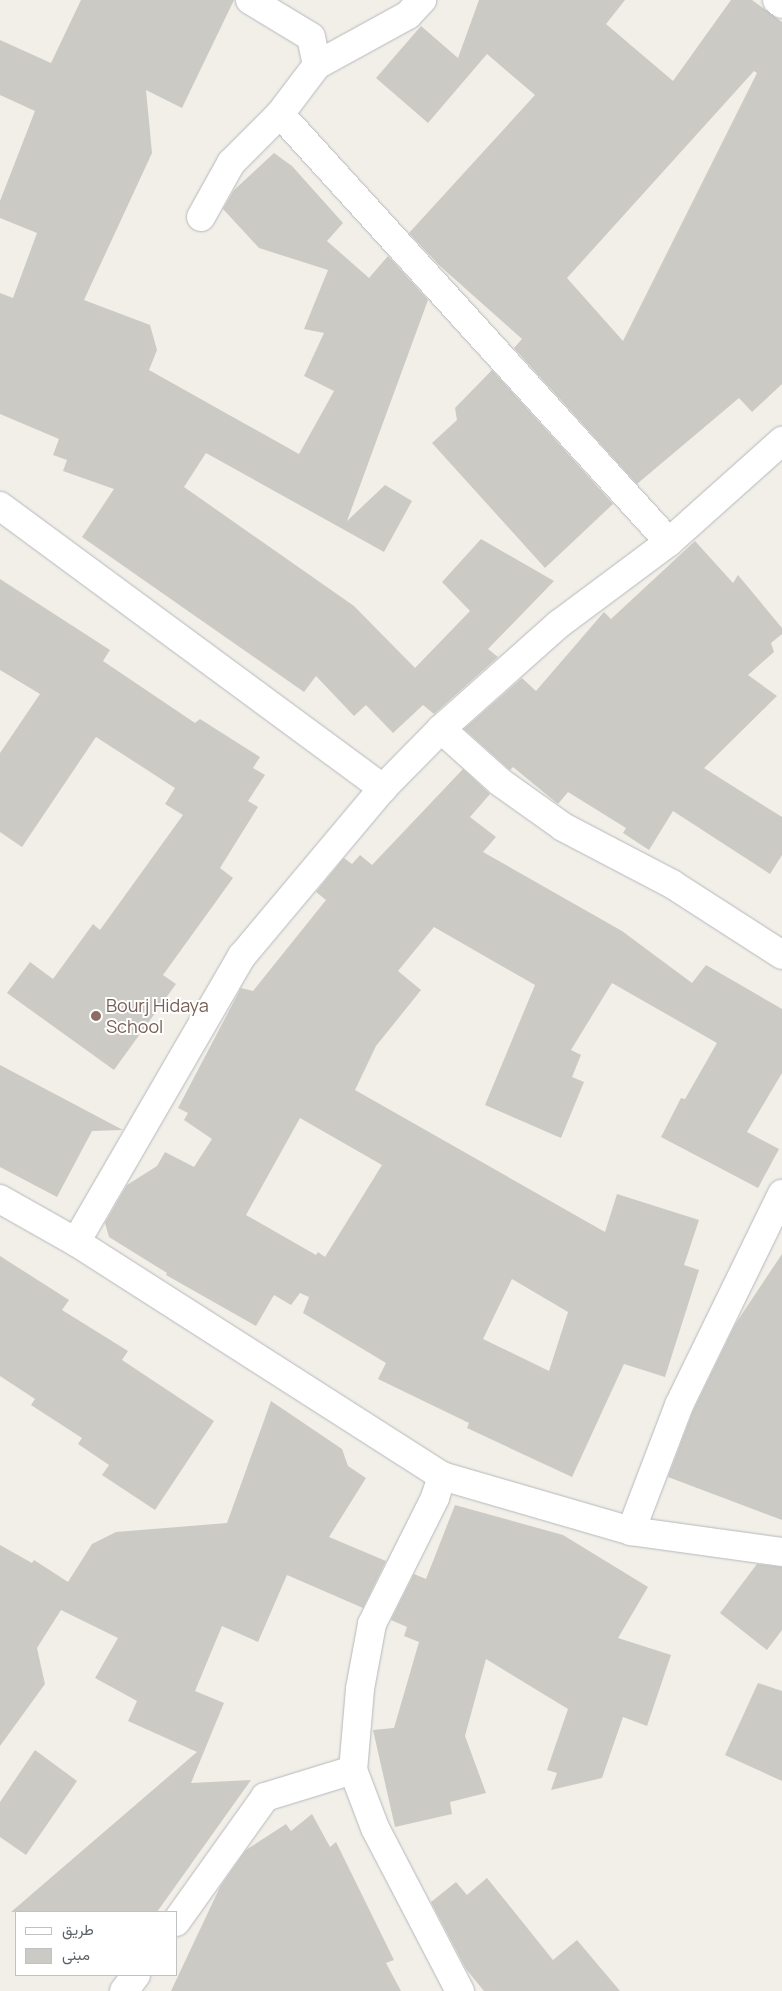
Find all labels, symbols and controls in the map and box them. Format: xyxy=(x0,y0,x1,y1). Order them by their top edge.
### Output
place label: Bourj Hidaya School xyxy=(106,995,209,1038)
marker: Bourj Hidaya School xyxy=(90,1010,102,1022)
legend xyxy=(15,1911,178,1976)
text: طريق xyxy=(62,1919,94,1940)
text: مبنى xyxy=(62,1944,90,1965)

